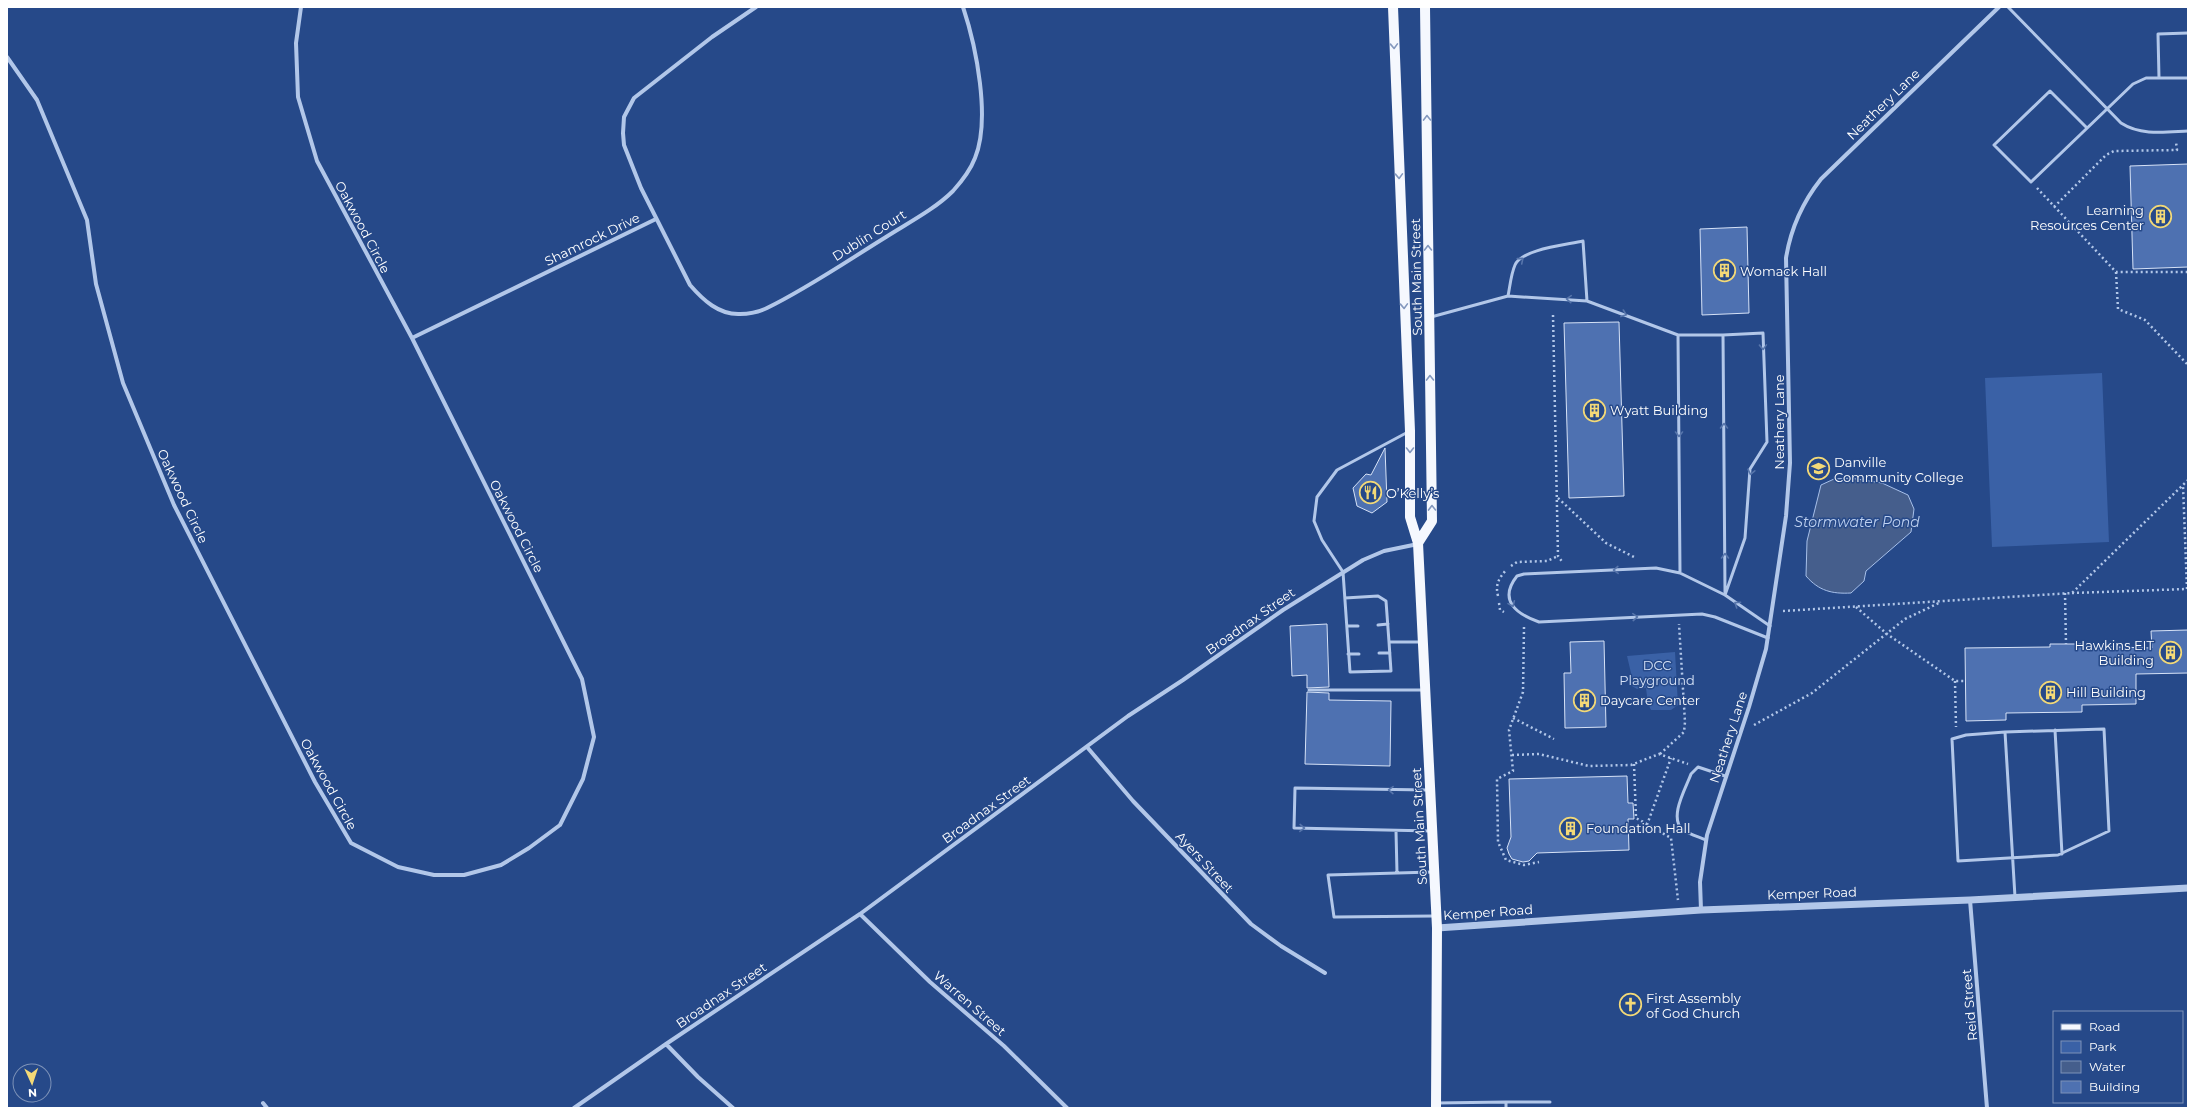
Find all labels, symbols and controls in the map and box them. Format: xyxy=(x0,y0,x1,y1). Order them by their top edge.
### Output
one-way arrow xyxy=(1390,43,1399,49)
street label: Neathery Lane xyxy=(1843,65,1923,143)
one-way arrow xyxy=(1423,115,1431,121)
one-way arrow xyxy=(1395,173,1403,179)
street label: Oakwood Circle xyxy=(332,178,394,276)
place label: Learning Resources Center xyxy=(2030,202,2144,233)
building icon: Learning Resources Center xyxy=(2147,204,2173,230)
street label: Dublin Court xyxy=(829,206,909,264)
street label: Shamrock Drive xyxy=(542,209,642,269)
street label: South Main Street xyxy=(1407,218,1425,336)
one-way arrow xyxy=(1424,245,1433,251)
one-way arrow xyxy=(1516,258,1523,265)
building icon: Womack Hall xyxy=(1711,258,1737,284)
place label: Womack Hall xyxy=(1740,263,1827,279)
one-way arrow xyxy=(1566,295,1572,304)
one-way arrow xyxy=(1400,303,1408,309)
one-way arrow xyxy=(1620,310,1627,318)
one-way arrow xyxy=(1759,344,1768,350)
street label: Neathery Lane xyxy=(1771,374,1787,470)
one-way arrow xyxy=(1426,375,1434,381)
building icon: Wyatt Building xyxy=(1581,397,1607,423)
place label: Wyatt Building xyxy=(1610,402,1708,418)
one-way arrow xyxy=(1720,423,1728,429)
one-way arrow xyxy=(1675,431,1683,437)
street label: Oakwood Circle xyxy=(154,446,212,546)
one-way arrow xyxy=(1406,447,1414,453)
place label: Danville Community College xyxy=(1834,454,1964,485)
school or university icon: Danville Community College xyxy=(1805,456,1831,482)
one-way arrow xyxy=(1747,469,1756,476)
street label: Oakwood Circle xyxy=(487,477,547,575)
restaurant icon: O’Kelly’s xyxy=(1358,480,1384,506)
place label: O’Kelly’s xyxy=(1386,485,1439,501)
one-way arrow xyxy=(1428,505,1436,511)
water label: Stormwater Pond xyxy=(1794,513,1920,531)
one-way arrow xyxy=(1721,553,1729,559)
one-way arrow xyxy=(1613,565,1619,574)
street label: Broadnax Street xyxy=(1202,584,1298,658)
one-way arrow xyxy=(1508,600,1516,607)
one-way arrow xyxy=(1735,602,1742,609)
one-way arrow xyxy=(1632,613,1638,621)
place label: Hawkins EIT Building xyxy=(2075,637,2155,668)
building icon: Hawkins EIT Building xyxy=(2157,639,2183,665)
park label: DCC Playground xyxy=(1619,657,1695,688)
building icon: Hill Building xyxy=(2038,679,2064,705)
place label: Hill Building xyxy=(2066,684,2146,700)
building icon: Daycare Center xyxy=(1572,687,1598,713)
street label: Neathery Lane xyxy=(1706,689,1750,785)
place label: Daycare Center xyxy=(1600,692,1700,708)
street label: Oakwood Circle xyxy=(297,735,361,833)
street label: South Main Street xyxy=(1408,767,1430,885)
street label: Broadnax Street xyxy=(939,772,1033,846)
one-way arrow xyxy=(1388,785,1394,794)
building icon: Foundation Hall xyxy=(1557,815,1583,841)
place label: Foundation Hall xyxy=(1586,820,1691,836)
one-way arrow xyxy=(1299,824,1305,832)
street label: Ayers Street xyxy=(1173,828,1237,896)
street label: Kemper Road xyxy=(1767,883,1857,903)
street label: Kemper Road xyxy=(1443,901,1533,923)
street label: Broadnax Street xyxy=(673,959,769,1031)
street label: Warren Street xyxy=(930,967,1010,1039)
street label: Reid Street xyxy=(1958,968,1980,1042)
place label: First Assembly of God Church xyxy=(1646,990,1742,1021)
church icon: First Assembly of God Church xyxy=(1618,992,1644,1018)
legend xyxy=(2053,1011,2183,1103)
text: Road xyxy=(2089,1019,2120,1034)
text: Park xyxy=(2089,1039,2117,1054)
text: Water xyxy=(2089,1059,2126,1074)
north arrow xyxy=(12,1063,52,1103)
text: Building xyxy=(2089,1079,2140,1094)
text: N xyxy=(28,1086,37,1100)

